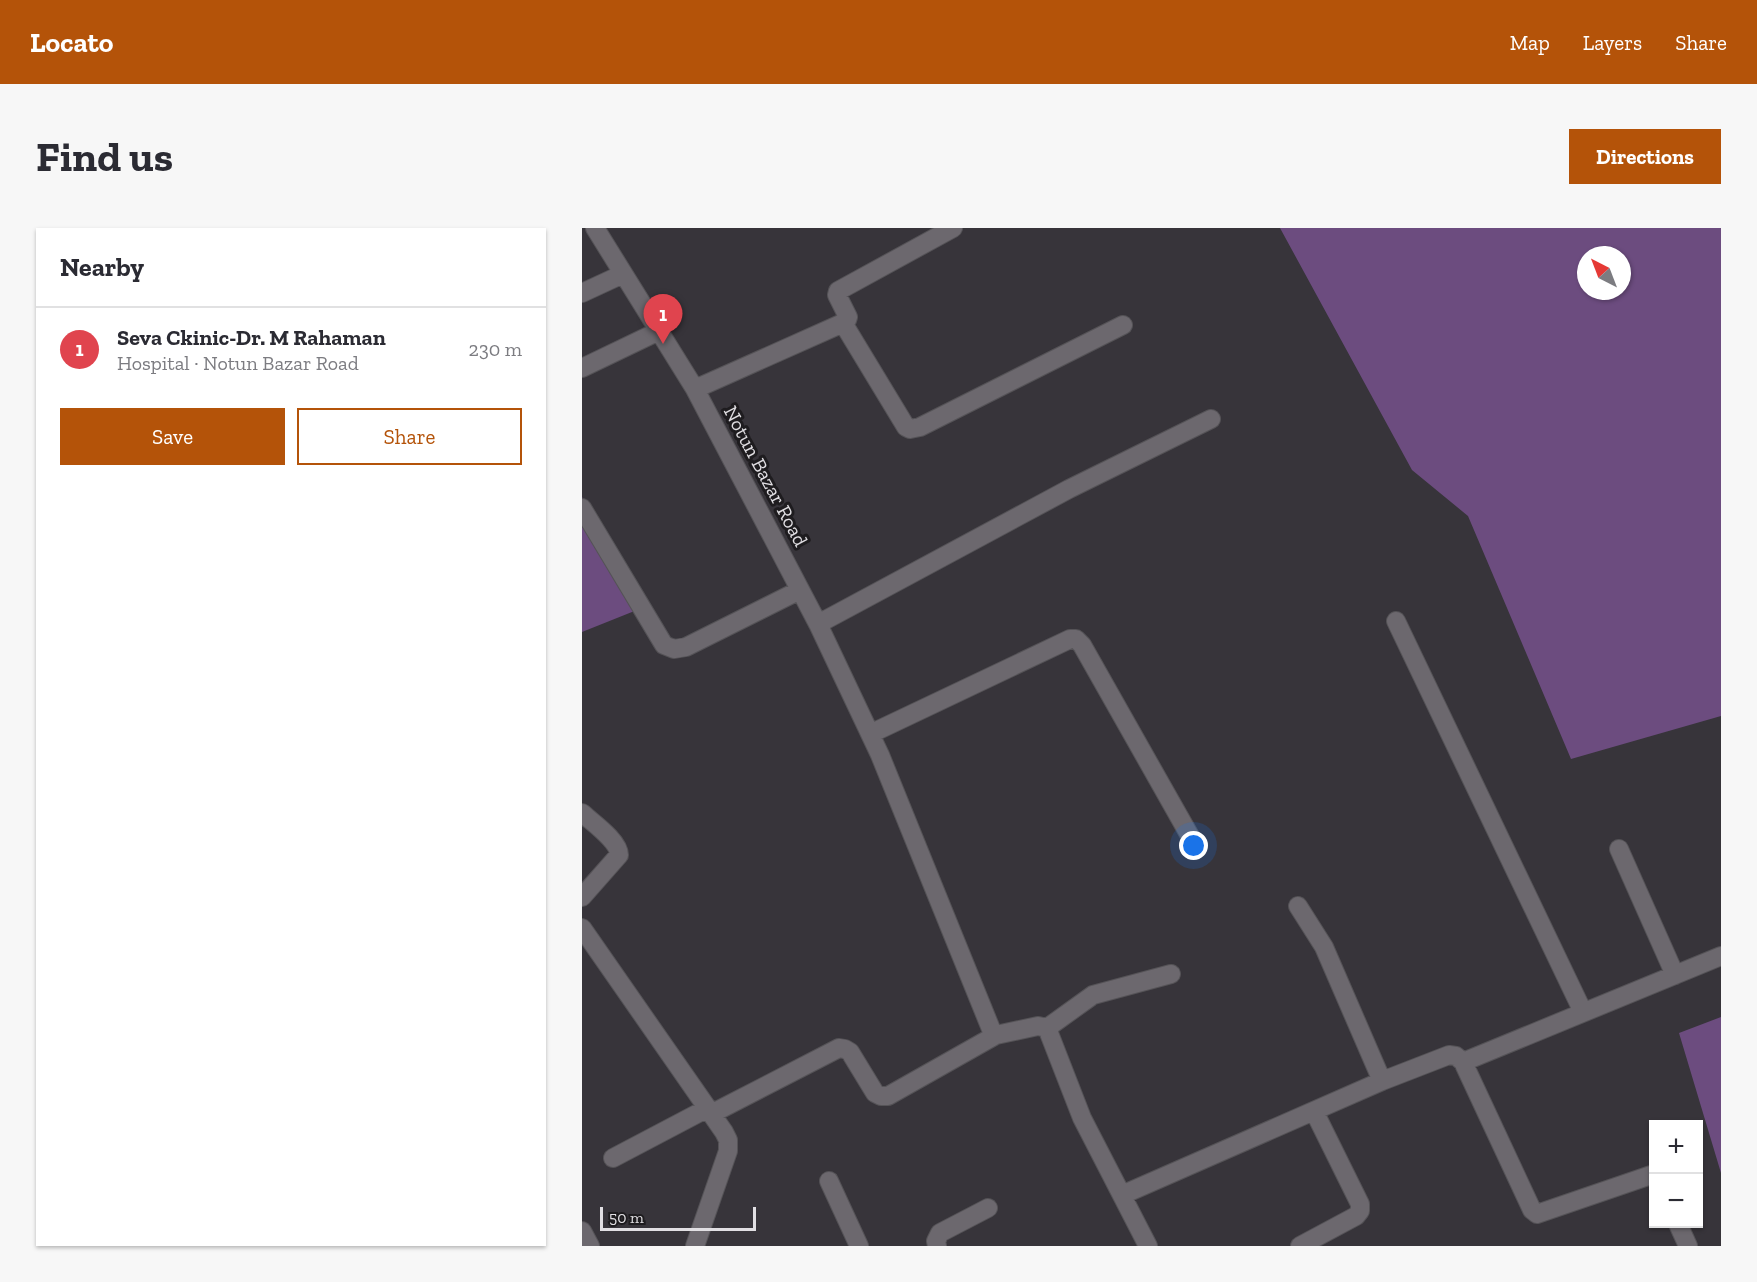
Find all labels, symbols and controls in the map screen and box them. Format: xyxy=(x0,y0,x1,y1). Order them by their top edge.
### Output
text: Locato xyxy=(30,26,113,59)
text: Map xyxy=(1510,30,1550,55)
text: Layers xyxy=(1583,30,1642,55)
text: Share xyxy=(1675,30,1727,55)
button: Directions xyxy=(1569,129,1721,184)
text: Find us xyxy=(36,131,173,182)
north arrow xyxy=(1577,246,1631,300)
text: Nearby xyxy=(60,251,144,283)
pin: 1 xyxy=(644,294,682,344)
text: Seva Ckinic-Dr. M Rahaman xyxy=(117,324,386,351)
text: 1 xyxy=(75,337,84,361)
text: 230 m xyxy=(469,337,522,361)
text: Hospital · Notun Bazar Road xyxy=(117,351,359,375)
street label: Notun Bazar Road xyxy=(719,402,813,550)
button: Save xyxy=(60,408,285,465)
button: Share xyxy=(297,408,522,465)
your location xyxy=(1179,831,1208,860)
map controls xyxy=(1649,1120,1703,1228)
button: + xyxy=(1649,1120,1703,1174)
button: − xyxy=(1649,1174,1703,1228)
scale bar xyxy=(600,1204,756,1232)
text: 50 m xyxy=(609,1208,644,1227)

